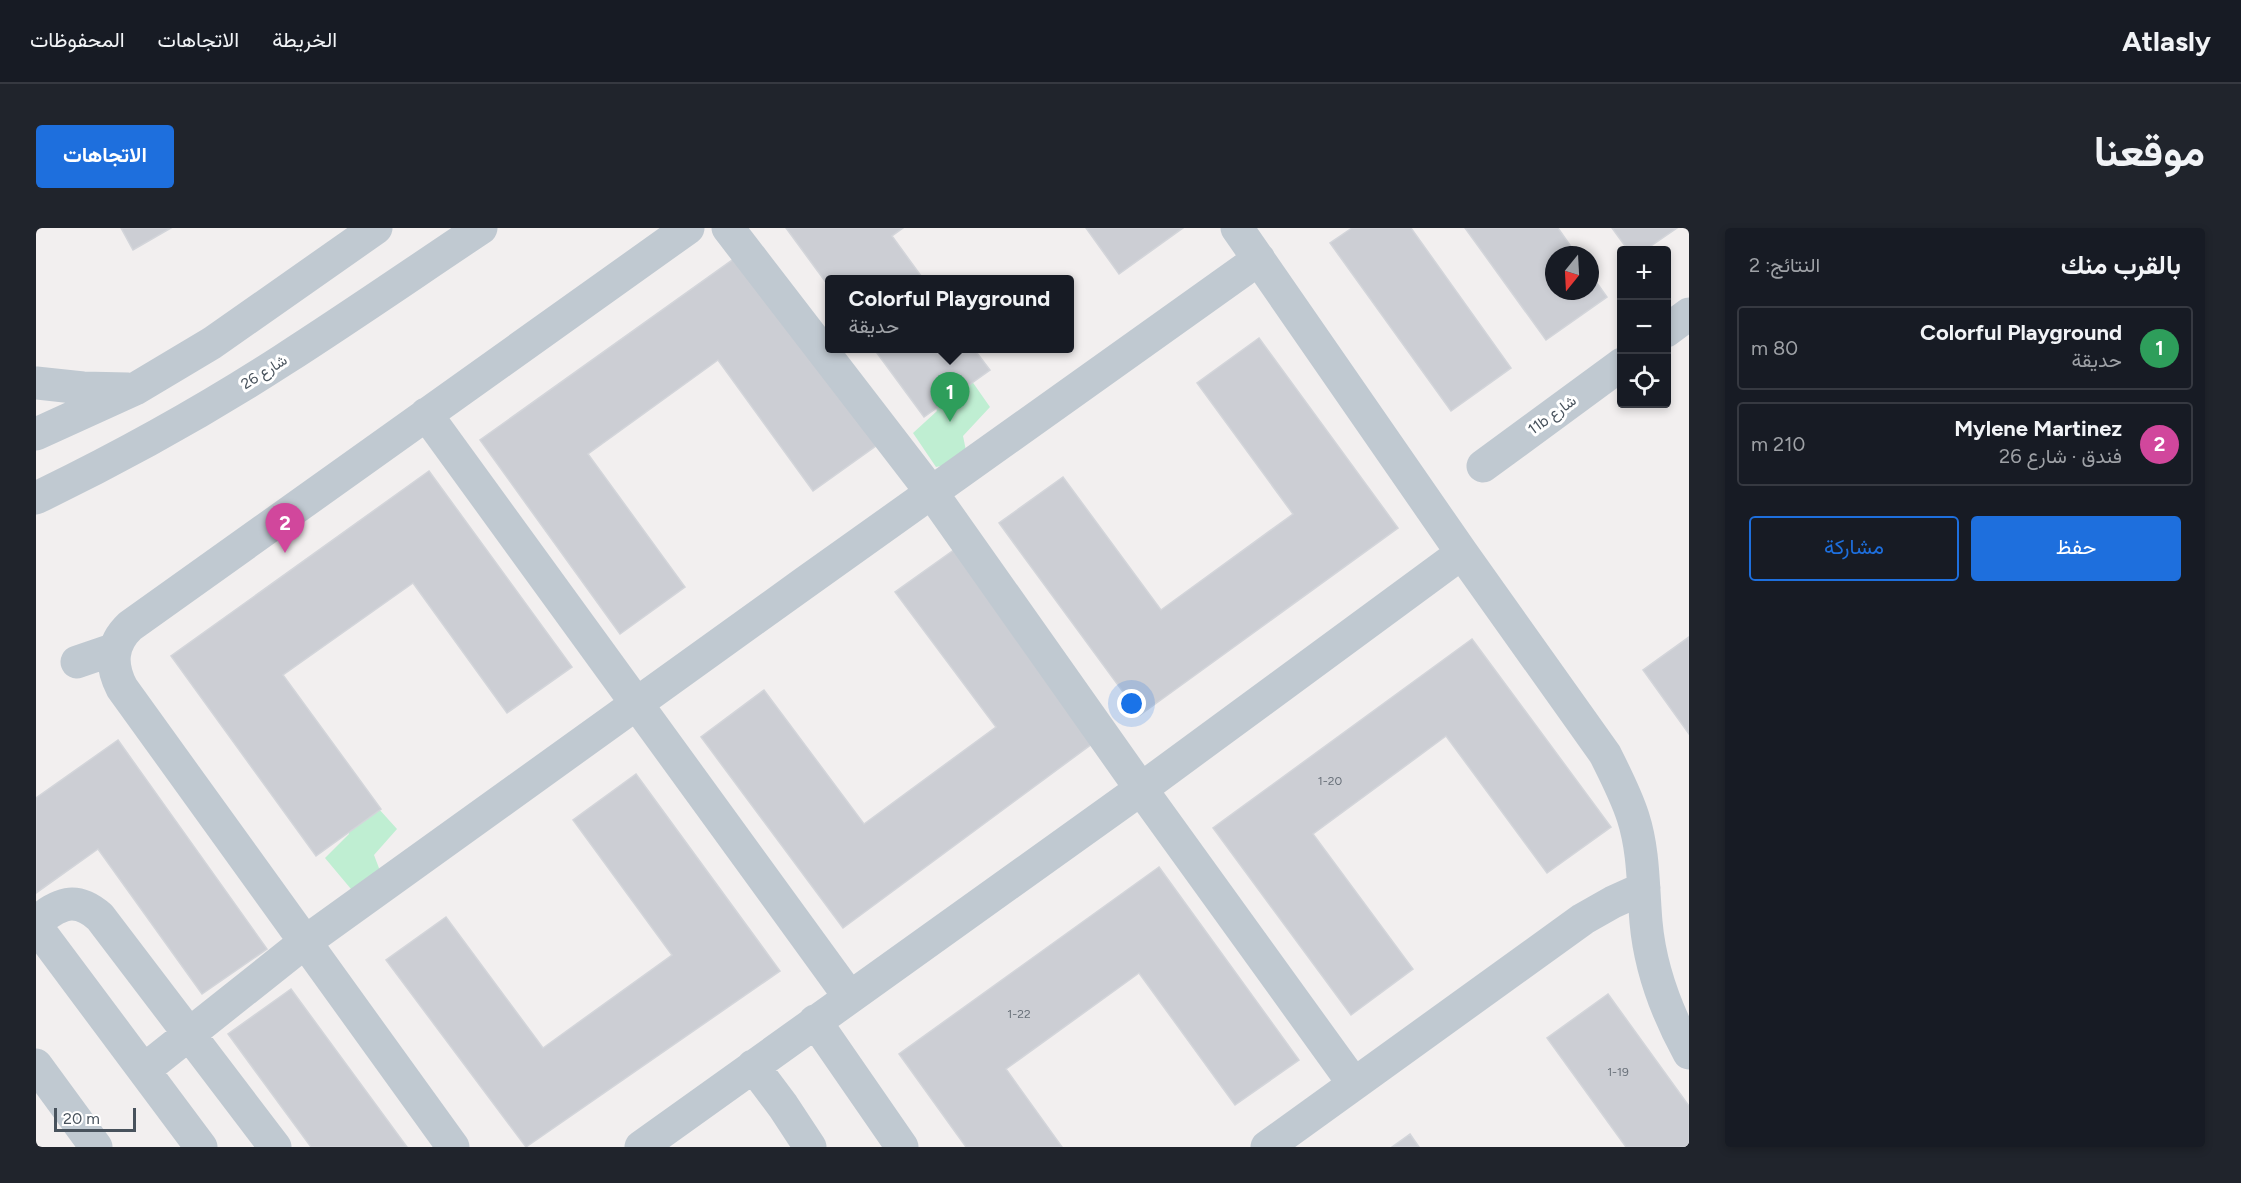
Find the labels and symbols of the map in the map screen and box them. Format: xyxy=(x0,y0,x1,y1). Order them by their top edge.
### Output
north arrow xyxy=(1545,246,1599,300)
street label: شارع 26 xyxy=(238,351,291,395)
pin: 1 xyxy=(930,372,970,422)
street label: 11b شارع xyxy=(1524,391,1581,440)
pin: 2 xyxy=(266,504,304,553)
your location xyxy=(1117,689,1146,718)
house number: 1-20 xyxy=(1318,774,1342,788)
house number: 1-22 xyxy=(1007,1007,1031,1021)
house number: 1-19 xyxy=(1607,1065,1629,1079)
scale bar xyxy=(54,1105,136,1132)

